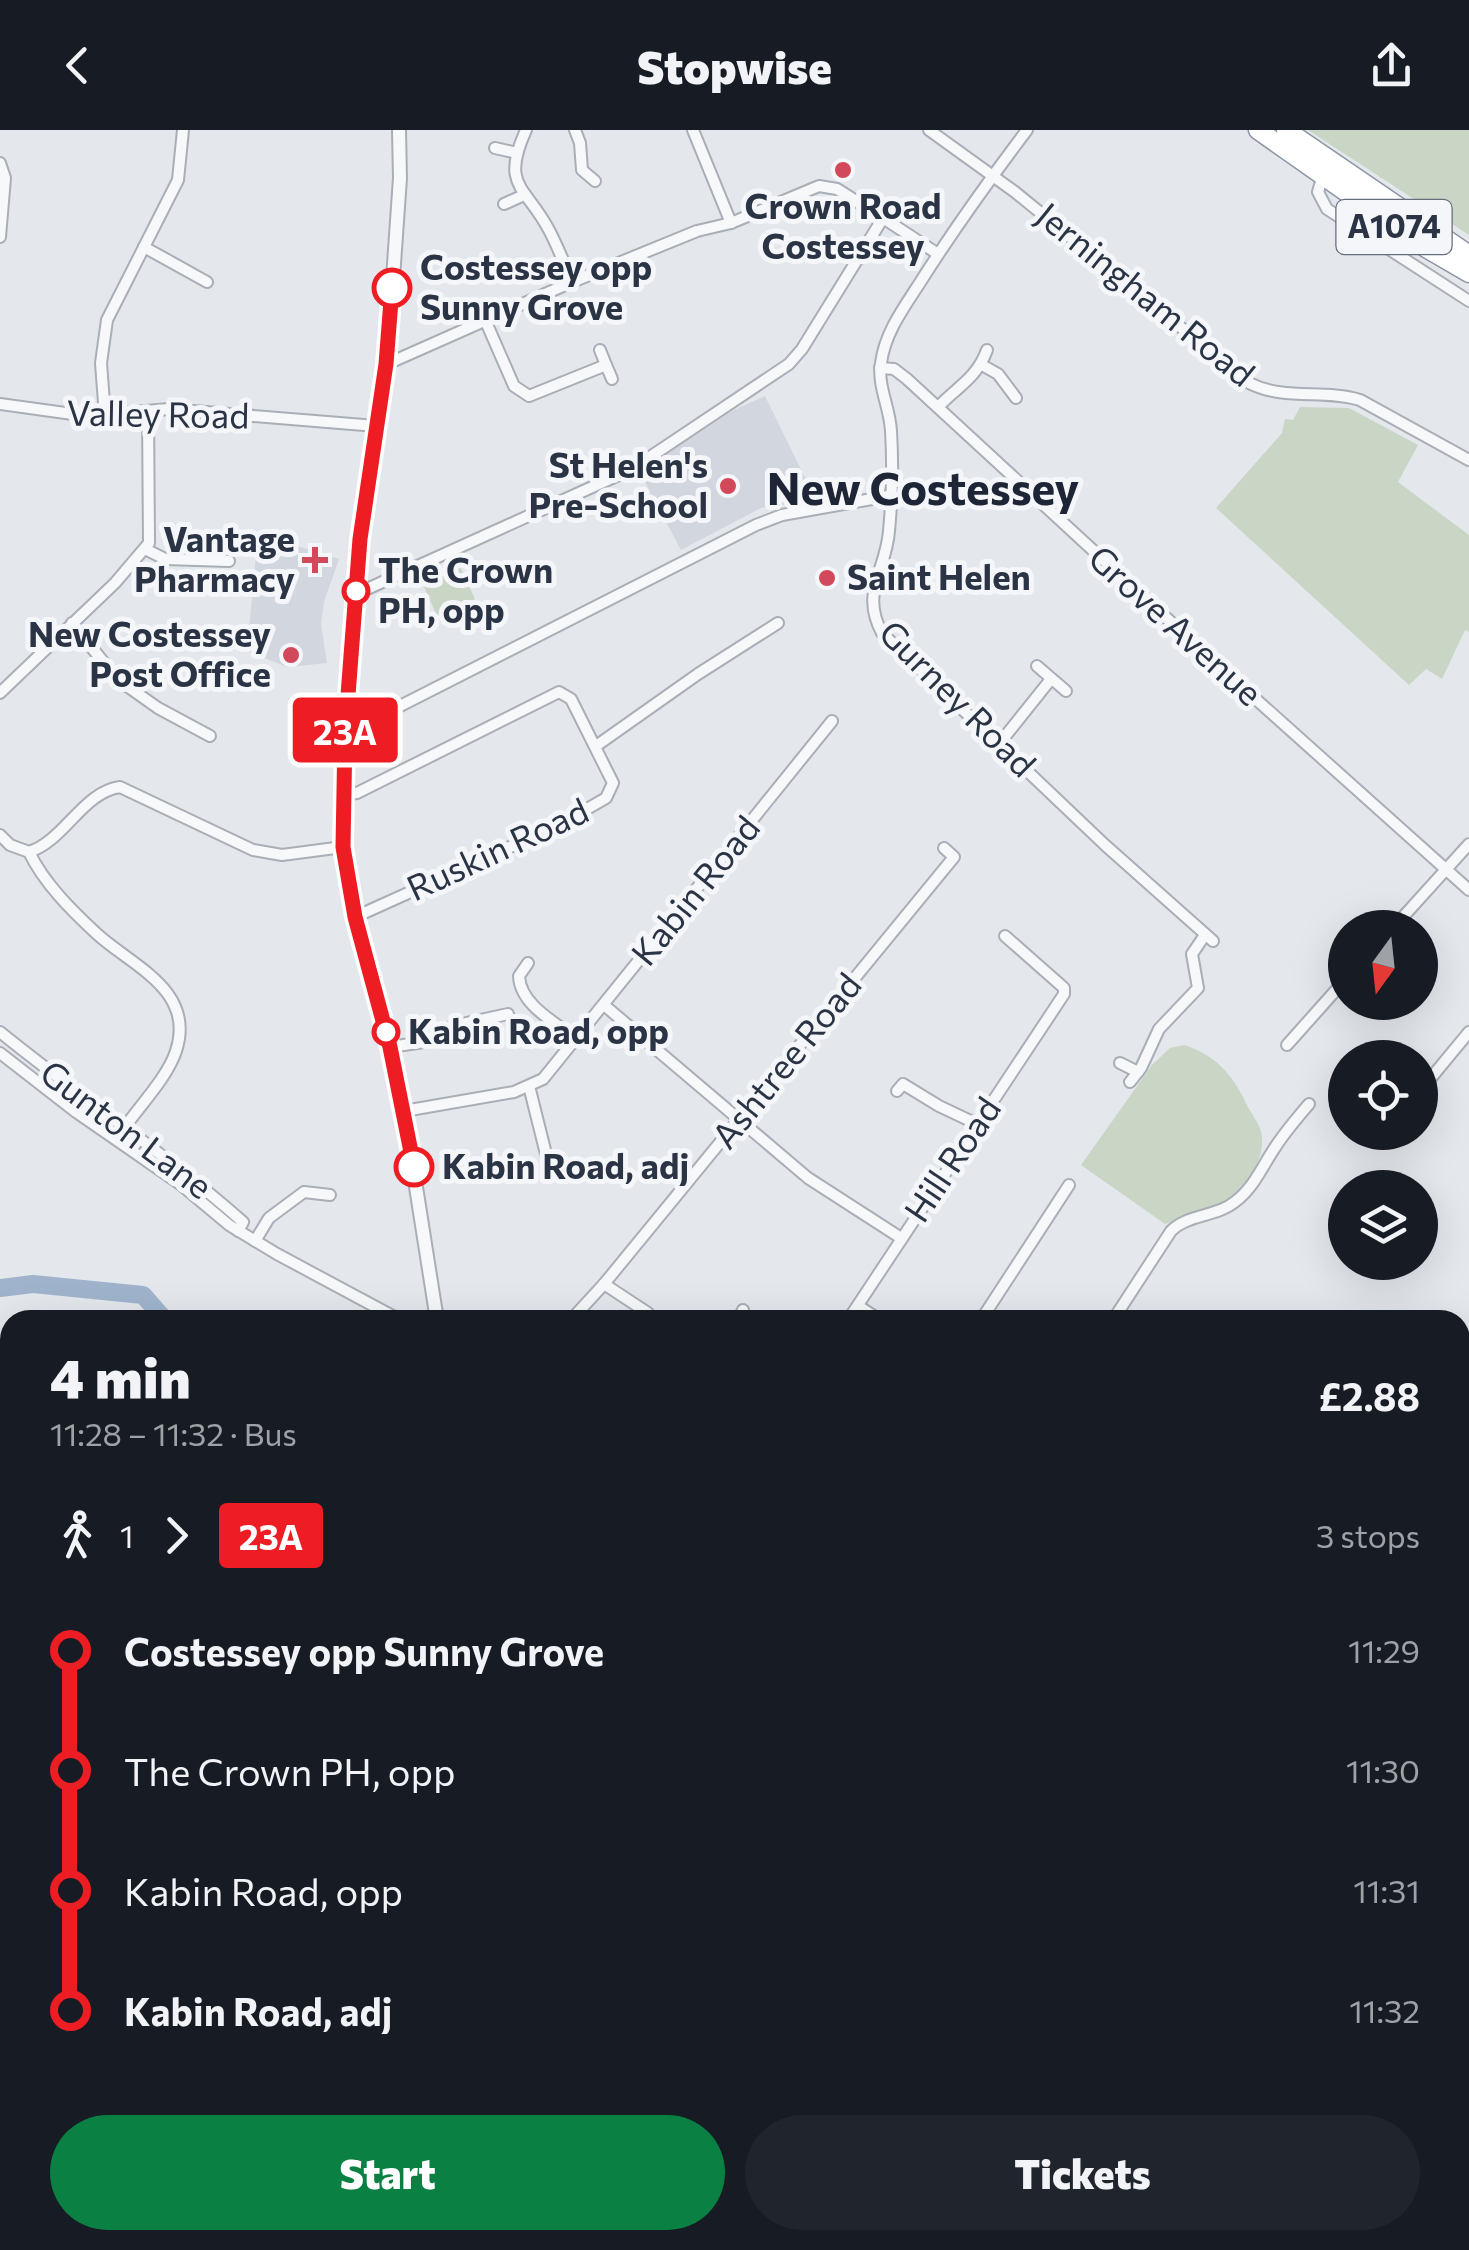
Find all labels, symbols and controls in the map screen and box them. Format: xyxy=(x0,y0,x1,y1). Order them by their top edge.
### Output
icon: back xyxy=(50,38,105,93)
text: Stopwise xyxy=(637,38,832,93)
icon: share xyxy=(1364,38,1419,93)
marker: Crown Road Costessey xyxy=(832,159,854,181)
place label: Crown Road Costessey xyxy=(745,183,941,266)
street label: Jerningham Road xyxy=(1029,192,1264,394)
road number: A1074 xyxy=(1336,200,1452,254)
place label: Costessey opp Sunny Grove xyxy=(420,244,652,327)
marker: Costessey opp Sunny Grove xyxy=(373,269,411,307)
street label: Valley Road xyxy=(66,389,250,436)
place label: St Helen's Pre-School xyxy=(528,442,708,525)
district label: New Costessey xyxy=(767,459,1080,514)
marker: St Helen's Pre-School xyxy=(717,475,739,497)
place label: Vantage Pharmacy xyxy=(134,516,295,599)
street label: Grove Avenue xyxy=(1081,535,1272,713)
place label: The Crown PH, opp xyxy=(378,547,553,630)
marker: Vantage Pharmacy xyxy=(304,549,326,571)
place label: Saint Helen xyxy=(847,554,1031,597)
marker: Saint Helen xyxy=(816,567,838,589)
marker: The Crown PH, opp xyxy=(343,578,369,604)
street label: Gurney Road xyxy=(872,610,1046,784)
place label: New Costessey Post Office xyxy=(28,611,271,694)
marker: New Costessey Post Office xyxy=(280,644,302,666)
line badge: 23A xyxy=(288,698,402,762)
text: 23A xyxy=(313,709,377,752)
street label: Ruskin Road xyxy=(399,787,594,908)
street label: Kabin Road xyxy=(621,806,767,973)
north arrow xyxy=(1328,910,1438,1020)
map controls xyxy=(1328,910,1438,1280)
street label: Ashtree Road xyxy=(701,963,869,1156)
place label: Kabin Road, opp xyxy=(408,1008,669,1051)
marker: Kabin Road, opp xyxy=(373,1019,399,1045)
button: locate xyxy=(1328,1040,1438,1150)
street label: Gunton Lane xyxy=(33,1049,222,1207)
street label: Hill Road xyxy=(894,1088,1008,1229)
place label: Kabin Road, adj xyxy=(442,1143,689,1186)
marker: Kabin Road, adj xyxy=(395,1148,433,1186)
button: layers xyxy=(1328,1170,1438,1280)
text: 4 min xyxy=(50,1342,191,1409)
text: £2.88 xyxy=(1319,1372,1420,1419)
text: 11:28 – 11:32 · Bus xyxy=(50,1413,297,1453)
icon: walk xyxy=(50,1508,105,1563)
icon: forward xyxy=(149,1508,204,1563)
text: 23A xyxy=(239,1514,303,1557)
text: 1 xyxy=(120,1515,134,1555)
text: 3 stops xyxy=(1316,1515,1420,1555)
text: Costessey opp Sunny Grove xyxy=(124,1627,604,1674)
text: 11:29 xyxy=(1348,1630,1420,1670)
text: The Crown PH, opp xyxy=(124,1747,456,1794)
text: 11:30 xyxy=(1346,1750,1420,1790)
text: Kabin Road, opp xyxy=(124,1867,403,1914)
text: 11:31 xyxy=(1353,1870,1420,1910)
text: Kabin Road, adj xyxy=(124,1987,392,2034)
text: 11:32 xyxy=(1349,1990,1420,2030)
button: Start xyxy=(50,2115,725,2230)
button: Tickets xyxy=(745,2115,1420,2230)

